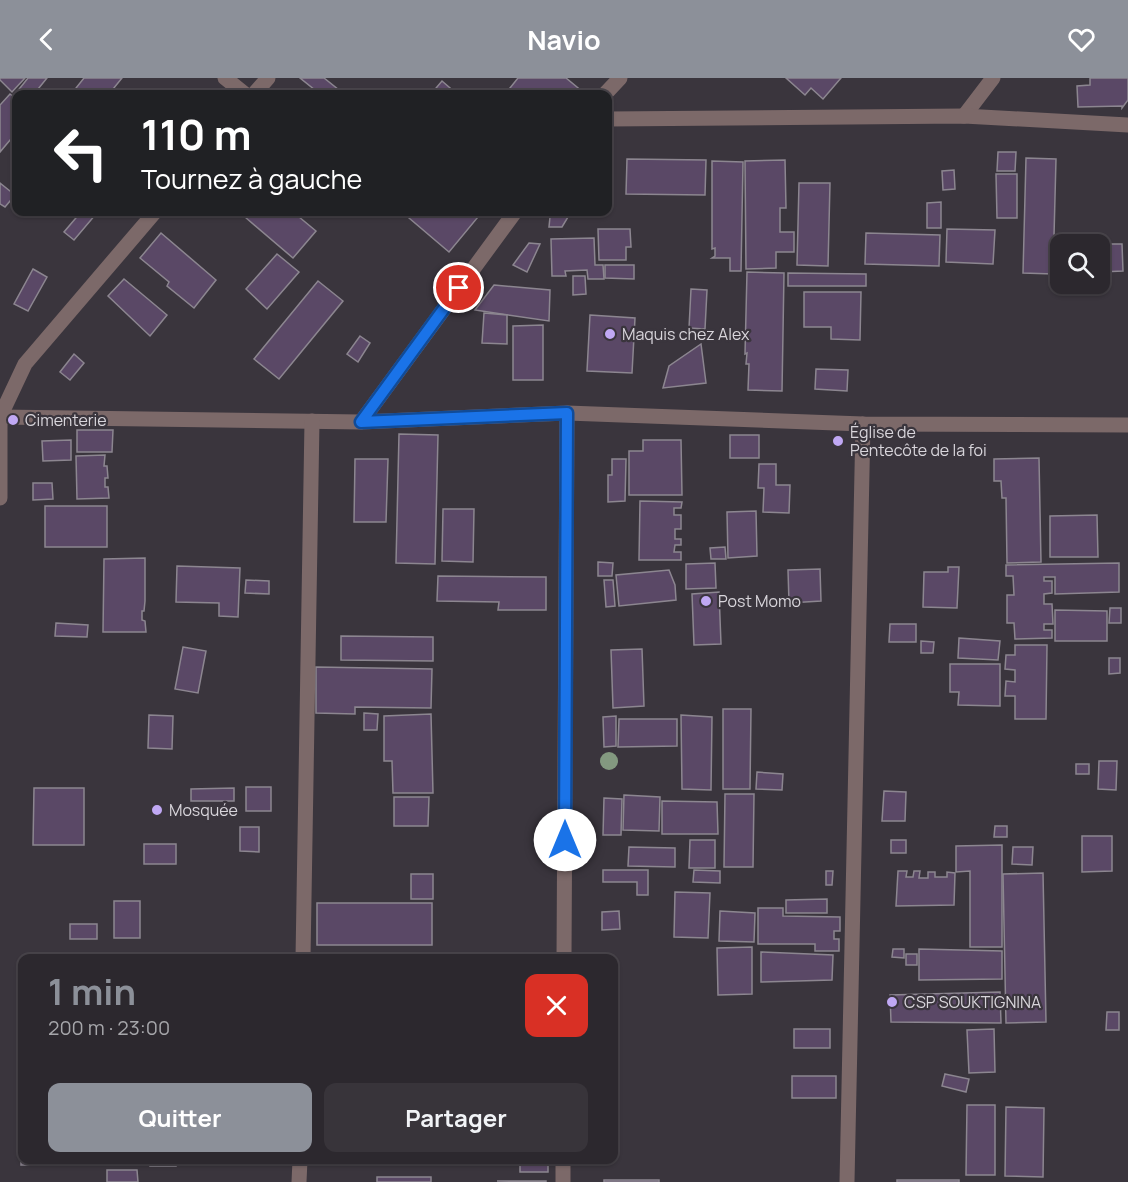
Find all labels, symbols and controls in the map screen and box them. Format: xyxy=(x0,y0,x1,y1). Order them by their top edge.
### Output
text: Navio xyxy=(527,21,601,58)
icon: back xyxy=(30,23,63,56)
icon: heart xyxy=(1065,23,1098,56)
text: 110 m xyxy=(141,105,252,163)
icon: left xyxy=(42,114,120,192)
text: Tournez à gauche xyxy=(141,160,362,197)
map controls xyxy=(1050,234,1110,294)
button: search xyxy=(1050,234,1110,294)
pin xyxy=(433,262,484,313)
icon: arrive xyxy=(442,271,475,304)
place label: Maquis chez Alex xyxy=(622,323,750,345)
marker: Maquis chez Alex xyxy=(603,327,617,341)
place label: Cimenterie xyxy=(25,409,107,431)
marker: Cimenterie xyxy=(6,413,20,427)
place label: Église de Pentecôte de la foi xyxy=(850,421,987,461)
marker: Église de Pentecôte de la foi xyxy=(831,434,845,448)
place label: Post Momo xyxy=(718,590,801,612)
marker: Post Momo xyxy=(699,594,713,608)
place label: Mosquée xyxy=(169,799,238,821)
marker: Mosquée xyxy=(150,803,164,817)
position arrow xyxy=(533,808,597,872)
text: 1 min xyxy=(48,967,136,1016)
button: close xyxy=(525,974,588,1037)
place label: CSP SOUKTIGNINA xyxy=(904,991,1041,1013)
marker: CSP SOUKTIGNINA xyxy=(885,995,899,1009)
text: 200 m · 23:00 xyxy=(48,1014,170,1041)
button: Quitter xyxy=(48,1083,312,1152)
button: Partager xyxy=(324,1083,588,1152)

